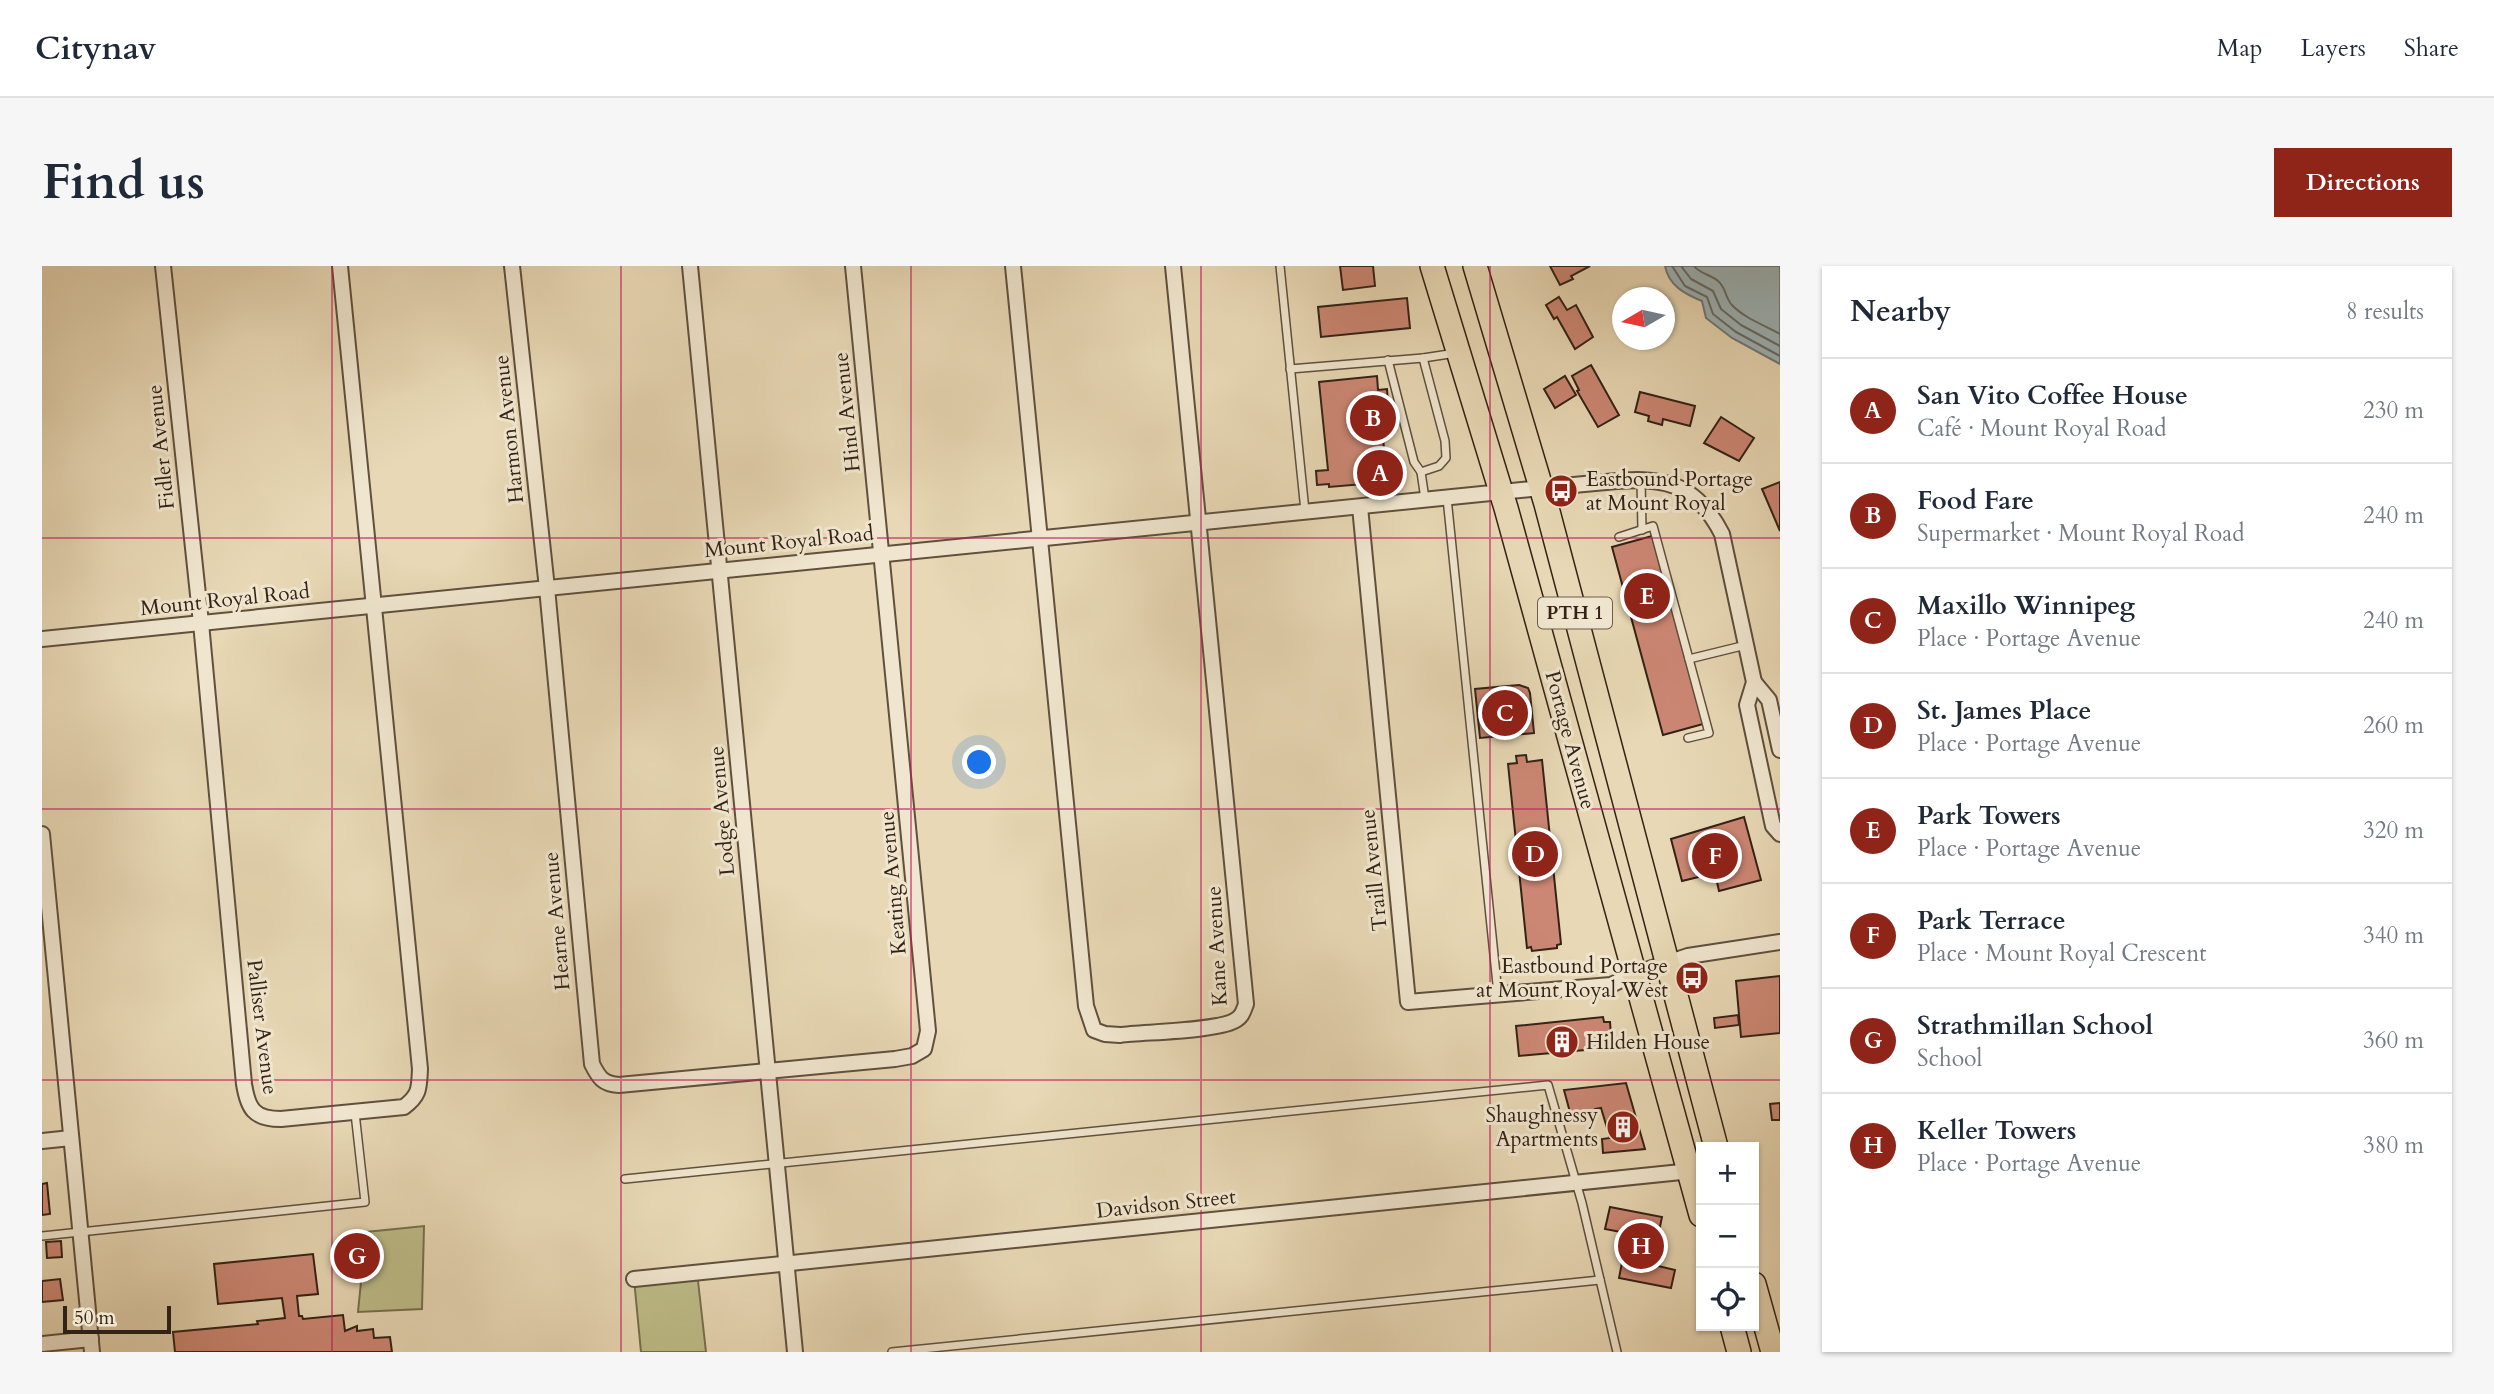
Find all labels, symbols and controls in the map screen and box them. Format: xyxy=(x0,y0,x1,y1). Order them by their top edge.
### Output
text: Citynav xyxy=(35,26,156,71)
text: Map xyxy=(2217,32,2263,65)
text: Layers xyxy=(2301,32,2366,65)
text: Share xyxy=(2404,32,2459,65)
button: Directions xyxy=(2274,148,2452,217)
text: Find us xyxy=(42,149,205,216)
north arrow xyxy=(1612,287,1675,350)
text: Nearby xyxy=(1850,291,1951,332)
text: 8 results xyxy=(2346,296,2424,327)
street label: Hind Avenue xyxy=(826,351,868,473)
street label: Harmon Avenue xyxy=(487,353,531,505)
text: San Vito Coffee House xyxy=(1917,378,2188,413)
street label: Fidler Avenue xyxy=(140,383,182,511)
pin: B xyxy=(1350,392,1396,444)
text: A xyxy=(1864,395,1882,426)
text: 230 m xyxy=(2363,395,2424,426)
text: Café · Mount Royal Road xyxy=(1917,413,2166,444)
pin: A xyxy=(1357,447,1403,499)
place label: Eastbound Portage at Mount Royal xyxy=(1586,465,1753,518)
bus stop icon: Eastbound Portage at Mount Royal xyxy=(1542,472,1580,510)
text: Food Fare xyxy=(1917,483,2034,518)
text: B xyxy=(1865,500,1881,531)
text: 240 m xyxy=(2363,500,2424,531)
text: Supermarket · Mount Royal Road xyxy=(1917,518,2244,549)
street label: Mount Royal Road xyxy=(703,519,875,565)
pin: E xyxy=(1624,570,1670,622)
street label: Mount Royal Road xyxy=(139,577,311,623)
text: Maxillo Winnipeg xyxy=(1917,588,2135,623)
road number: PTH 1 xyxy=(1538,598,1612,628)
text: C xyxy=(1864,605,1882,636)
text: 240 m xyxy=(2363,605,2424,636)
text: Place · Portage Avenue xyxy=(1917,623,2141,654)
street label: Portage Avenue xyxy=(1538,668,1602,812)
pin: C xyxy=(1482,687,1528,739)
text: St. James Place xyxy=(1917,693,2091,728)
text: D xyxy=(1863,710,1883,741)
text: 260 m xyxy=(2363,710,2424,741)
text: Place · Portage Avenue xyxy=(1917,728,2141,759)
street label: Lodge Avenue xyxy=(702,745,742,877)
your location xyxy=(962,745,996,779)
text: Park Towers xyxy=(1917,798,2061,833)
street label: Traill Avenue xyxy=(1353,808,1395,932)
street label: Keating Avenue xyxy=(872,810,914,956)
text: E xyxy=(1866,815,1880,846)
text: 320 m xyxy=(2363,815,2424,846)
pin: D xyxy=(1512,828,1558,880)
pin: F xyxy=(1692,830,1738,882)
text: Place · Portage Avenue xyxy=(1917,833,2141,864)
street label: Hearne Avenue xyxy=(536,850,578,992)
street label: Kane Avenue xyxy=(1199,885,1235,1007)
text: Park Terrace xyxy=(1917,903,2066,938)
text: F xyxy=(1866,920,1880,951)
text: 340 m xyxy=(2363,920,2424,951)
text: Place · Mount Royal Crescent xyxy=(1917,938,2207,969)
place label: Eastbound Portage at Mount Royal West xyxy=(1476,952,1668,1005)
street label: Palliser Avenue xyxy=(239,958,285,1096)
bus stop icon: Eastbound Portage at Mount Royal West xyxy=(1673,959,1711,997)
text: Strathmillan School xyxy=(1917,1008,2153,1043)
building icon: Hilden House xyxy=(1543,1023,1581,1061)
text: G xyxy=(1864,1025,1882,1056)
text: 360 m xyxy=(2363,1025,2424,1056)
place label: Hilden House xyxy=(1586,1028,1710,1057)
text: School xyxy=(1917,1043,1982,1074)
place label: Shaughnessy Apartments xyxy=(1485,1101,1598,1154)
building icon: Shaughnessy Apartments xyxy=(1604,1108,1642,1146)
text: Keller Towers xyxy=(1917,1113,2076,1148)
text: H xyxy=(1863,1130,1883,1161)
text: 380 m xyxy=(2363,1130,2424,1161)
map controls xyxy=(1696,1142,1759,1331)
button: + xyxy=(1696,1142,1759,1205)
text: Place · Portage Avenue xyxy=(1917,1148,2141,1179)
street label: Davidson Street xyxy=(1095,1182,1238,1226)
button: − xyxy=(1696,1205,1759,1268)
pin: H xyxy=(1618,1220,1664,1272)
pin: G xyxy=(334,1230,380,1282)
button: locate xyxy=(1696,1268,1759,1331)
scale bar xyxy=(63,1303,172,1335)
text: 50 m xyxy=(74,1305,115,1331)

